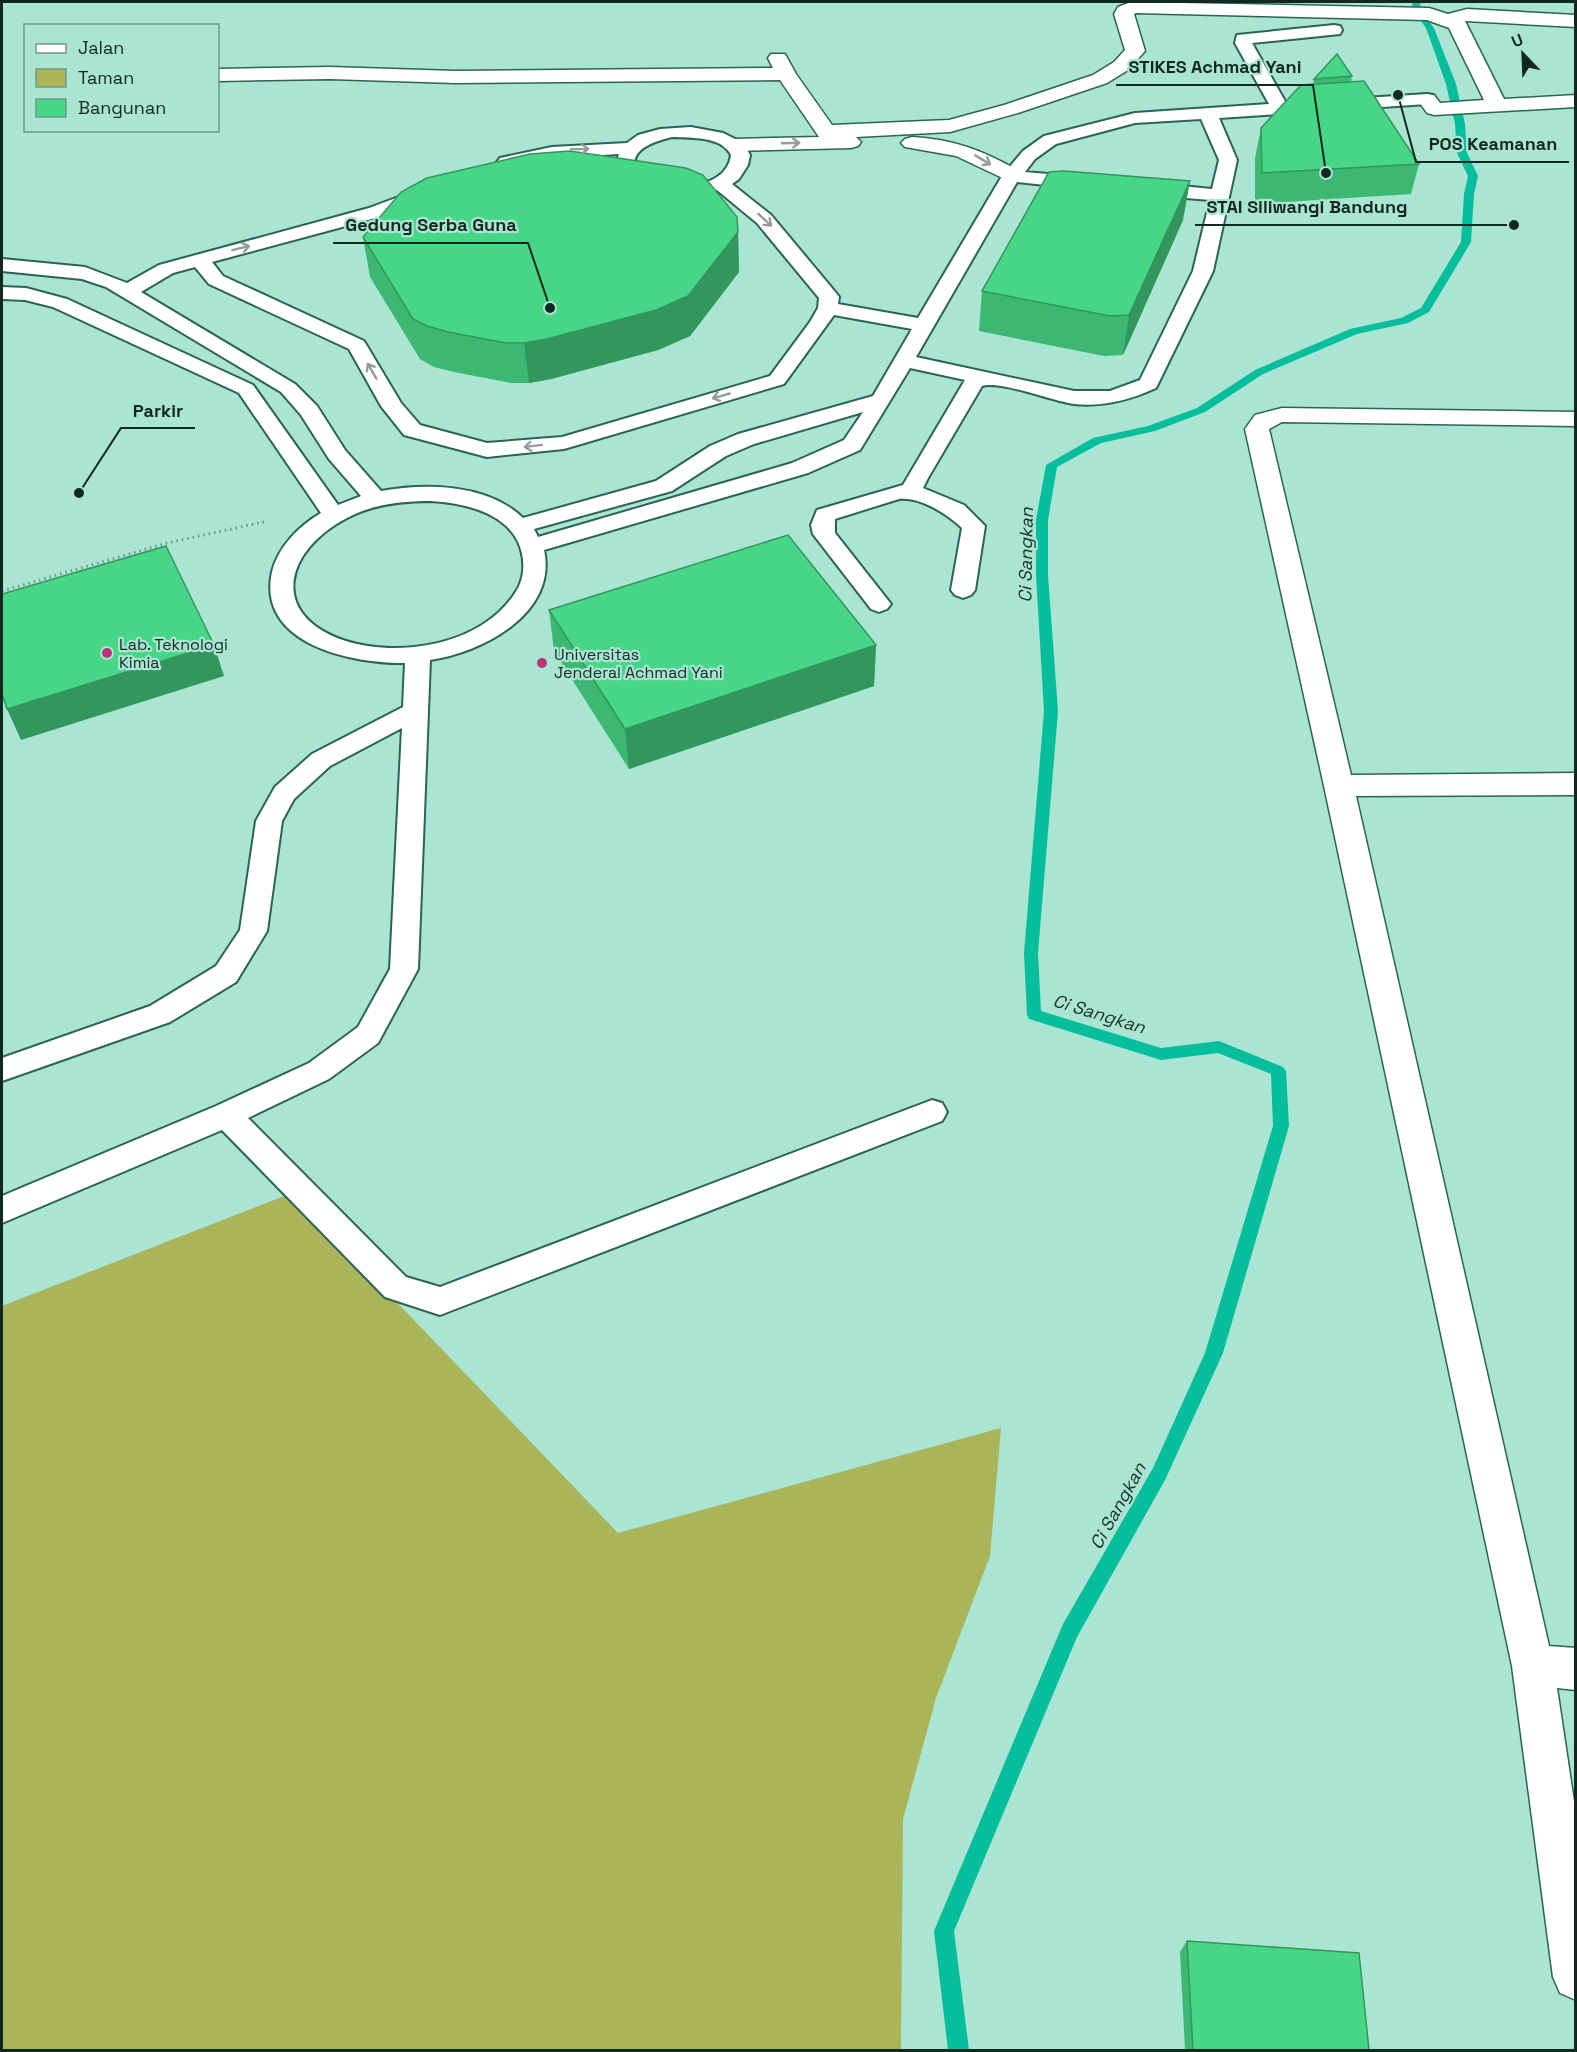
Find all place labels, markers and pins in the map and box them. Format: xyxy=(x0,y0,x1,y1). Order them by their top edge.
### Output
callout: STIKES Achmad Yani xyxy=(1116,49,1313,85)
callout: POS Keamanan xyxy=(1416,126,1569,162)
callout: STAI Siliwangi Bandung xyxy=(1195,189,1420,225)
callout: Gedung Serba Guna xyxy=(333,207,528,243)
callout: Parkir xyxy=(121,392,195,428)
place label: Lab. Teknologi Kimia xyxy=(119,634,228,673)
place label: Universitas Jenderal Achmad Yani xyxy=(554,644,723,683)
marker: Lab. Teknologi Kimia xyxy=(100,646,114,660)
marker: Universitas Jenderal Achmad Yani xyxy=(535,656,549,670)

